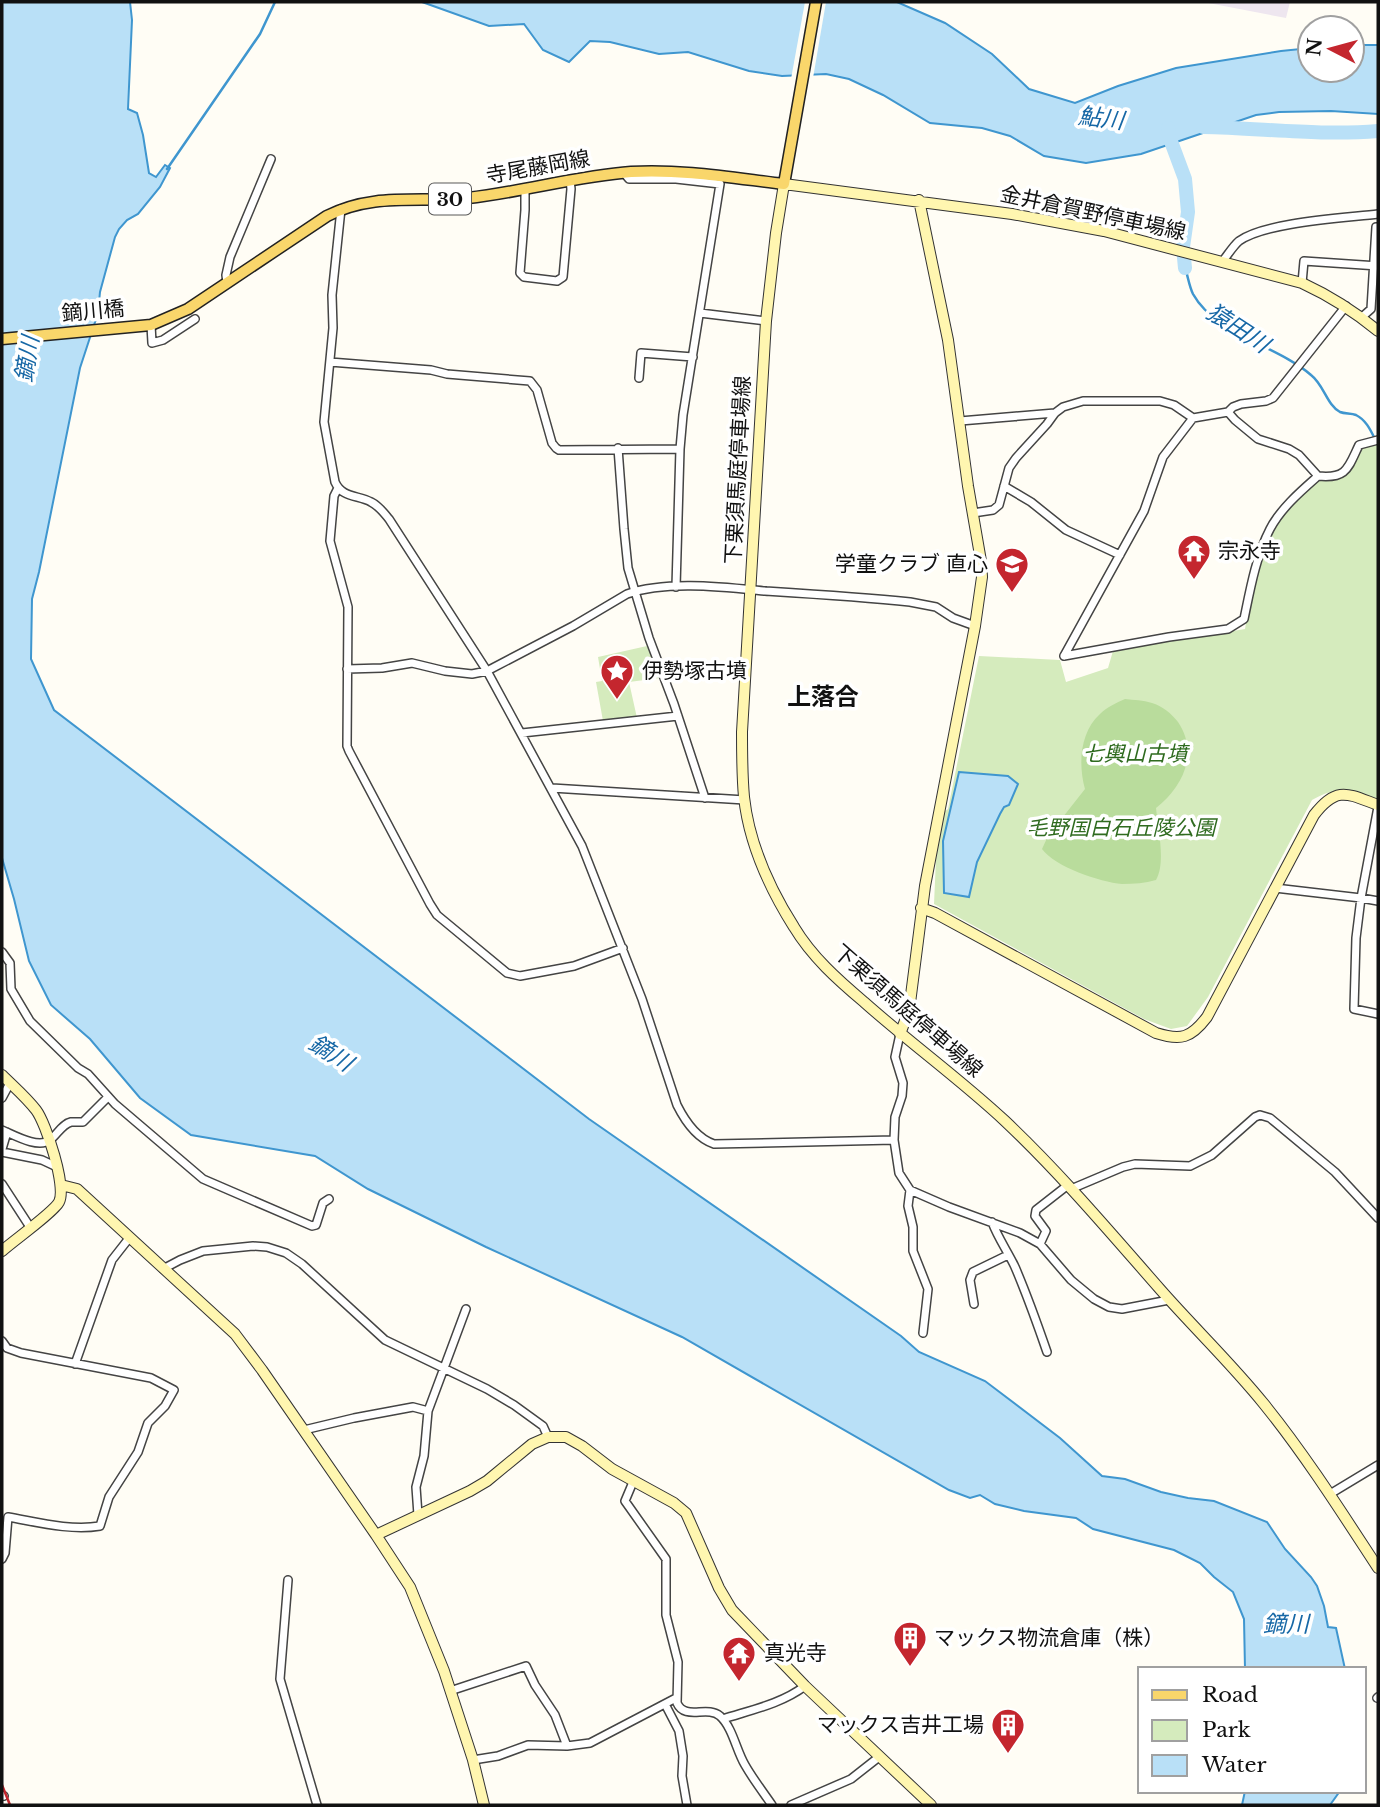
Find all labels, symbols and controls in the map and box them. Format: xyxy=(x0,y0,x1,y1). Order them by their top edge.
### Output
north arrow xyxy=(1296,14,1366,84)
text: N xyxy=(1302,37,1327,57)
water label: 鮎川 xyxy=(1076,101,1129,135)
street label: 寺尾藤岡線 xyxy=(484,145,592,189)
street label: 金井倉賀野停車場線 xyxy=(998,181,1188,245)
road number: 30 xyxy=(429,183,471,214)
street label: 鏑川橋 xyxy=(60,295,126,327)
water label: 猿田川 xyxy=(1201,297,1277,360)
water label: 鏑川 xyxy=(10,331,45,384)
street label: 下栗須馬庭停車場線 xyxy=(720,375,756,565)
temple icon: 宗永寺 xyxy=(1175,532,1213,581)
place label: 宗永寺 xyxy=(1218,538,1281,564)
school or university icon: 学童クラブ 直心 xyxy=(993,545,1031,594)
place label: 学童クラブ 直心 xyxy=(835,551,988,577)
place icon: 伊勢塚古墳 xyxy=(598,652,636,701)
place label: 伊勢塚古墳 xyxy=(642,658,747,684)
district label: 上落合 xyxy=(787,682,859,711)
park label: 七輿山古墳 xyxy=(1083,741,1190,767)
park label: 毛野国白石丘陵公園 xyxy=(1027,815,1218,841)
street label: 下栗須馬庭停車場線 xyxy=(828,939,988,1083)
water label: 鏑川 xyxy=(304,1029,360,1079)
water label: 鏑川 xyxy=(1263,1610,1312,1638)
building icon: マックス物流倉庫（株） xyxy=(891,1619,929,1668)
place label: マックス物流倉庫（株） xyxy=(934,1625,1164,1651)
temple icon: 真光寺 xyxy=(720,1634,758,1683)
place label: 真光寺 xyxy=(764,1640,827,1666)
legend xyxy=(1138,1667,1366,1793)
text: Road xyxy=(1202,1682,1258,1708)
building icon: マックス吉井工場 xyxy=(989,1706,1027,1755)
place label: マックス吉井工場 xyxy=(817,1712,984,1738)
text: Park xyxy=(1202,1717,1251,1743)
text: Water xyxy=(1201,1752,1266,1778)

